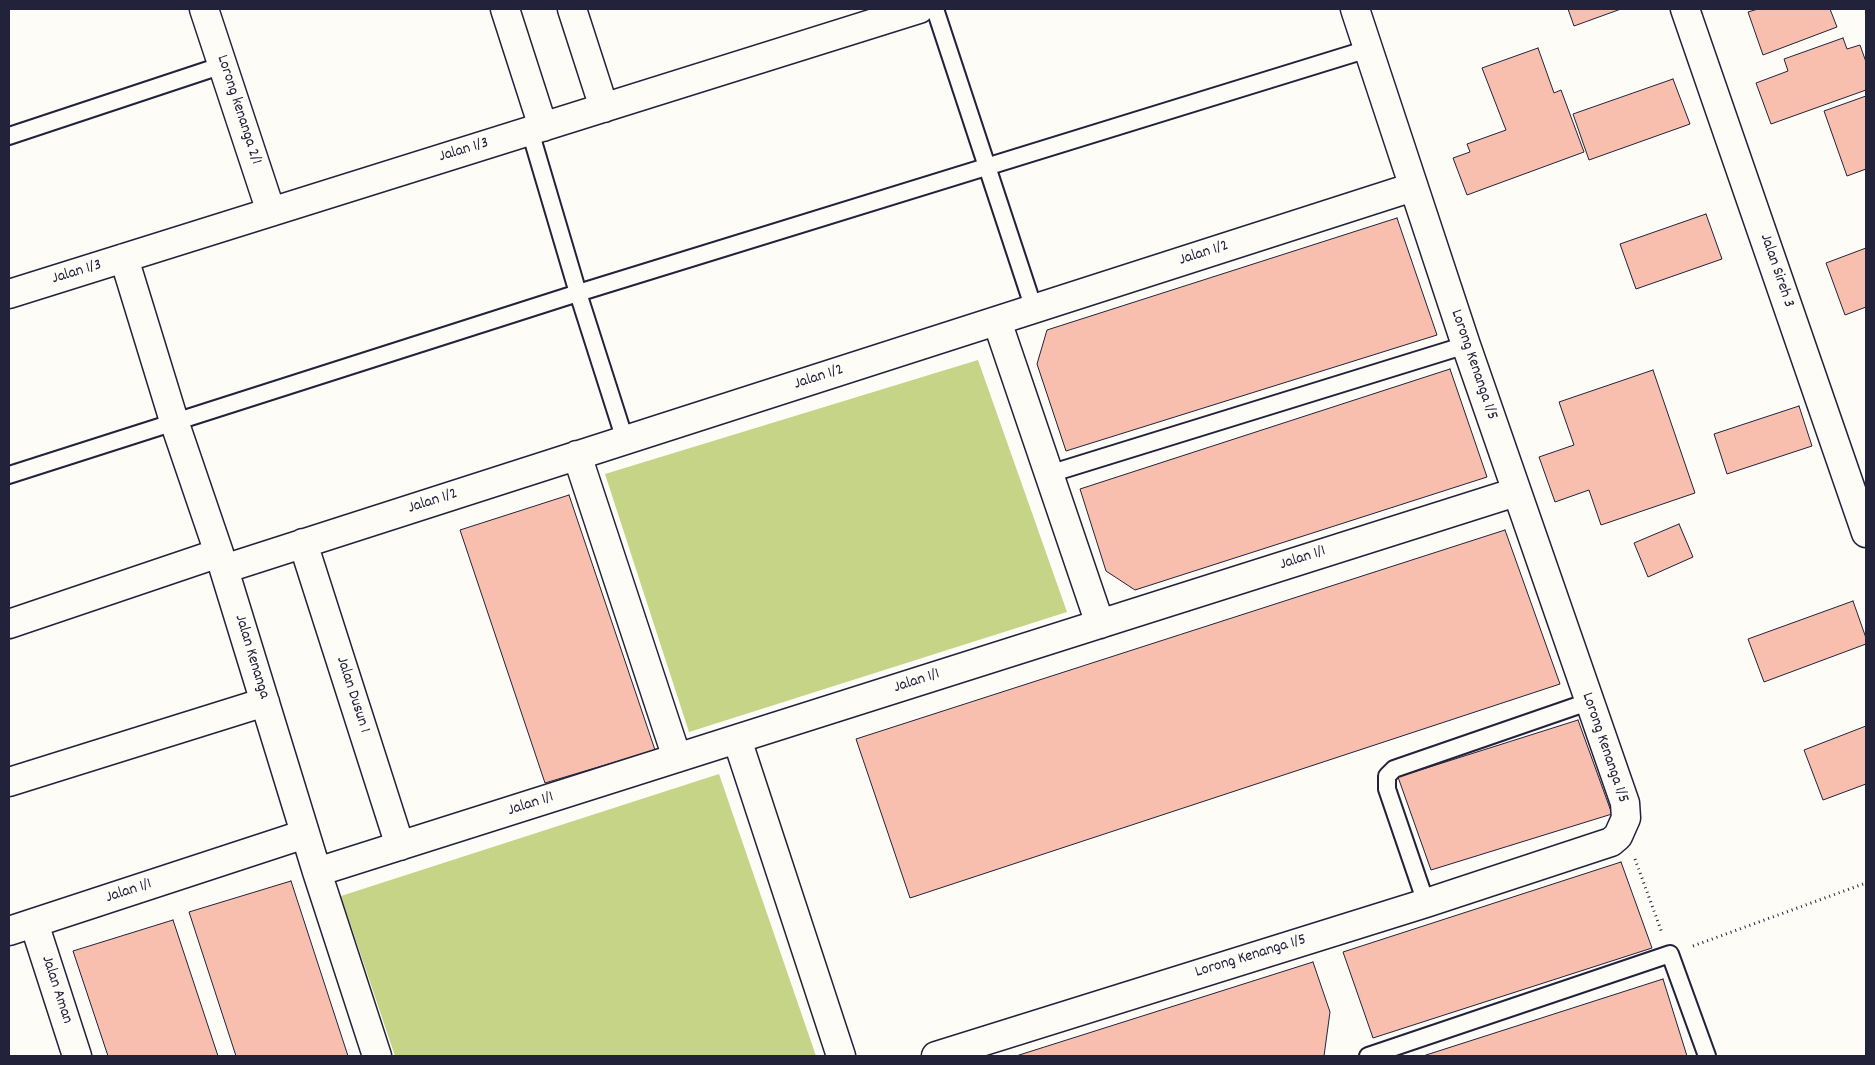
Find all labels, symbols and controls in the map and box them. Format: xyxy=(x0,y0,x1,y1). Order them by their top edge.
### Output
street label: Lorong kenanga 2/1 xyxy=(211,53,265,167)
street label: Jalan 1/3 xyxy=(437,134,491,168)
street label: Jalan Sireh 3 xyxy=(1754,232,1798,310)
street label: Jalan 1/2 xyxy=(1177,237,1231,271)
street label: Jalan 1/3 xyxy=(50,256,104,290)
street label: Lorong Kenanga 1/5 xyxy=(1445,307,1501,423)
street label: Jalan 1/2 xyxy=(792,361,846,395)
street label: Jalan 1/2 xyxy=(406,485,460,519)
street label: Jalan 1/1 xyxy=(1278,543,1328,575)
street label: Jalan Kenanga xyxy=(229,613,273,701)
street label: Jalan Dusun 1 xyxy=(331,654,373,736)
street label: Jalan 1/1 xyxy=(892,666,942,698)
street label: Lorong Kenanga 1/5 xyxy=(1576,690,1632,806)
street label: Jalan 1/1 xyxy=(506,789,556,821)
street label: Jalan 1/1 xyxy=(104,876,154,908)
street label: Lorong Kenanga 1/5 xyxy=(1193,931,1309,983)
street label: Jalan Aman xyxy=(36,954,76,1026)

